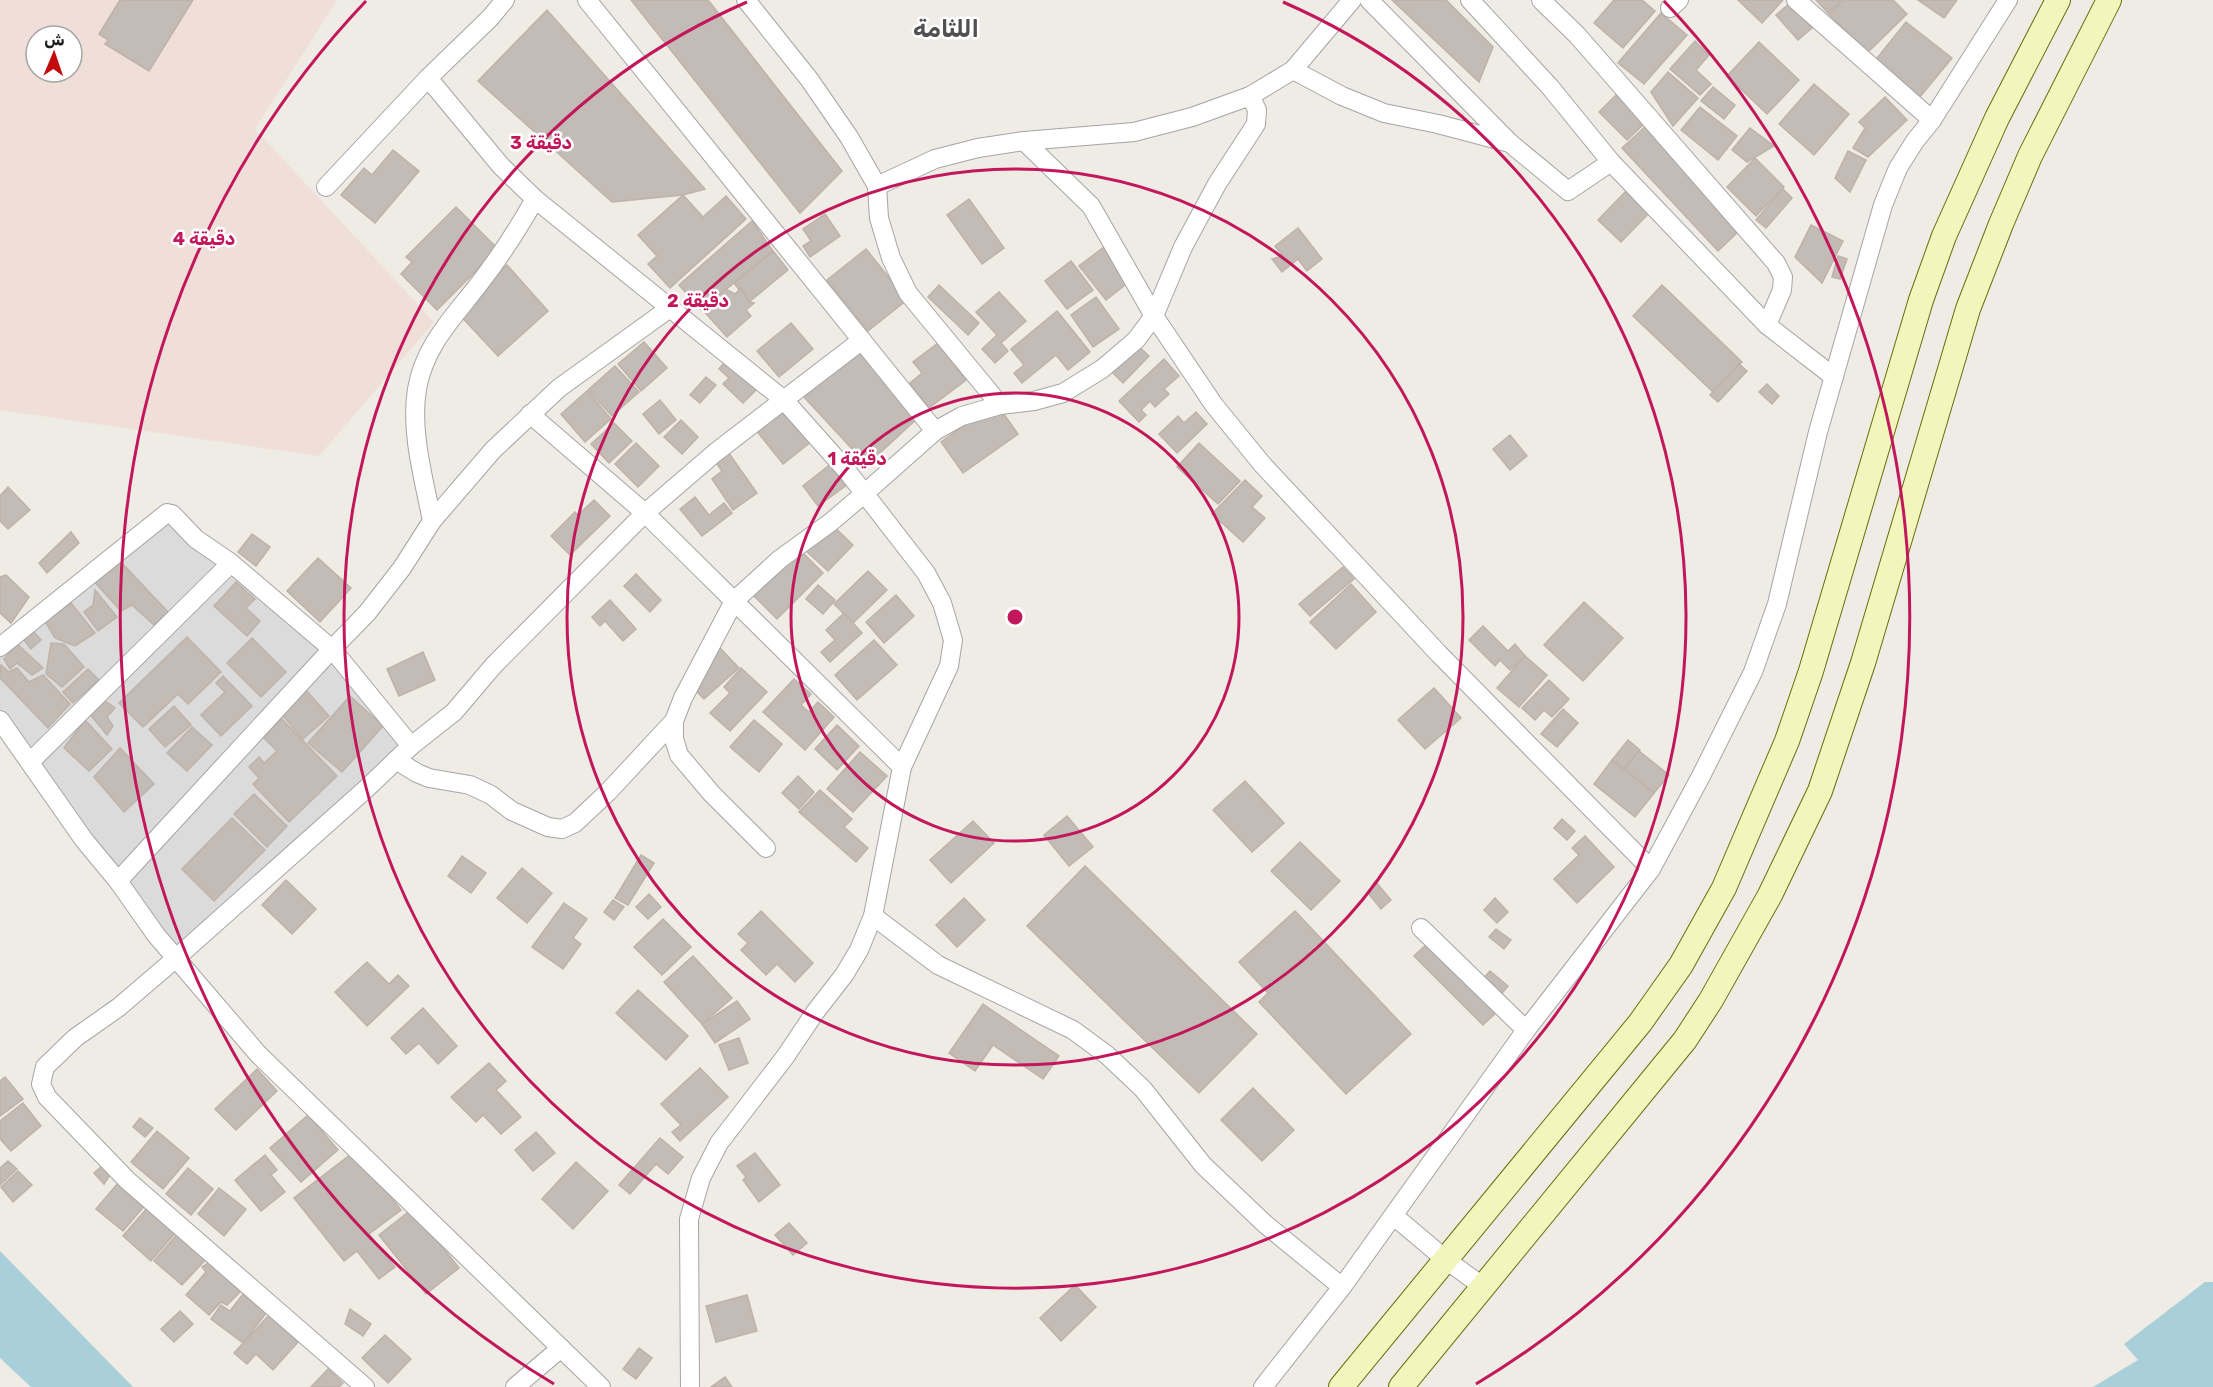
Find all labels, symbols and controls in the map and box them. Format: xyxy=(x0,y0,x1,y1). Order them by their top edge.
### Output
district label: اللثامة xyxy=(913,15,979,43)
north arrow xyxy=(24,24,84,84)
text: ش xyxy=(44,30,65,49)
text: 3 دقيقة xyxy=(510,132,572,154)
text: 4 دقيقة xyxy=(173,228,235,250)
text: 2 دقيقة xyxy=(667,290,729,312)
text: 1 دقيقة xyxy=(827,448,887,470)
centre of rings xyxy=(1005,607,1025,627)

